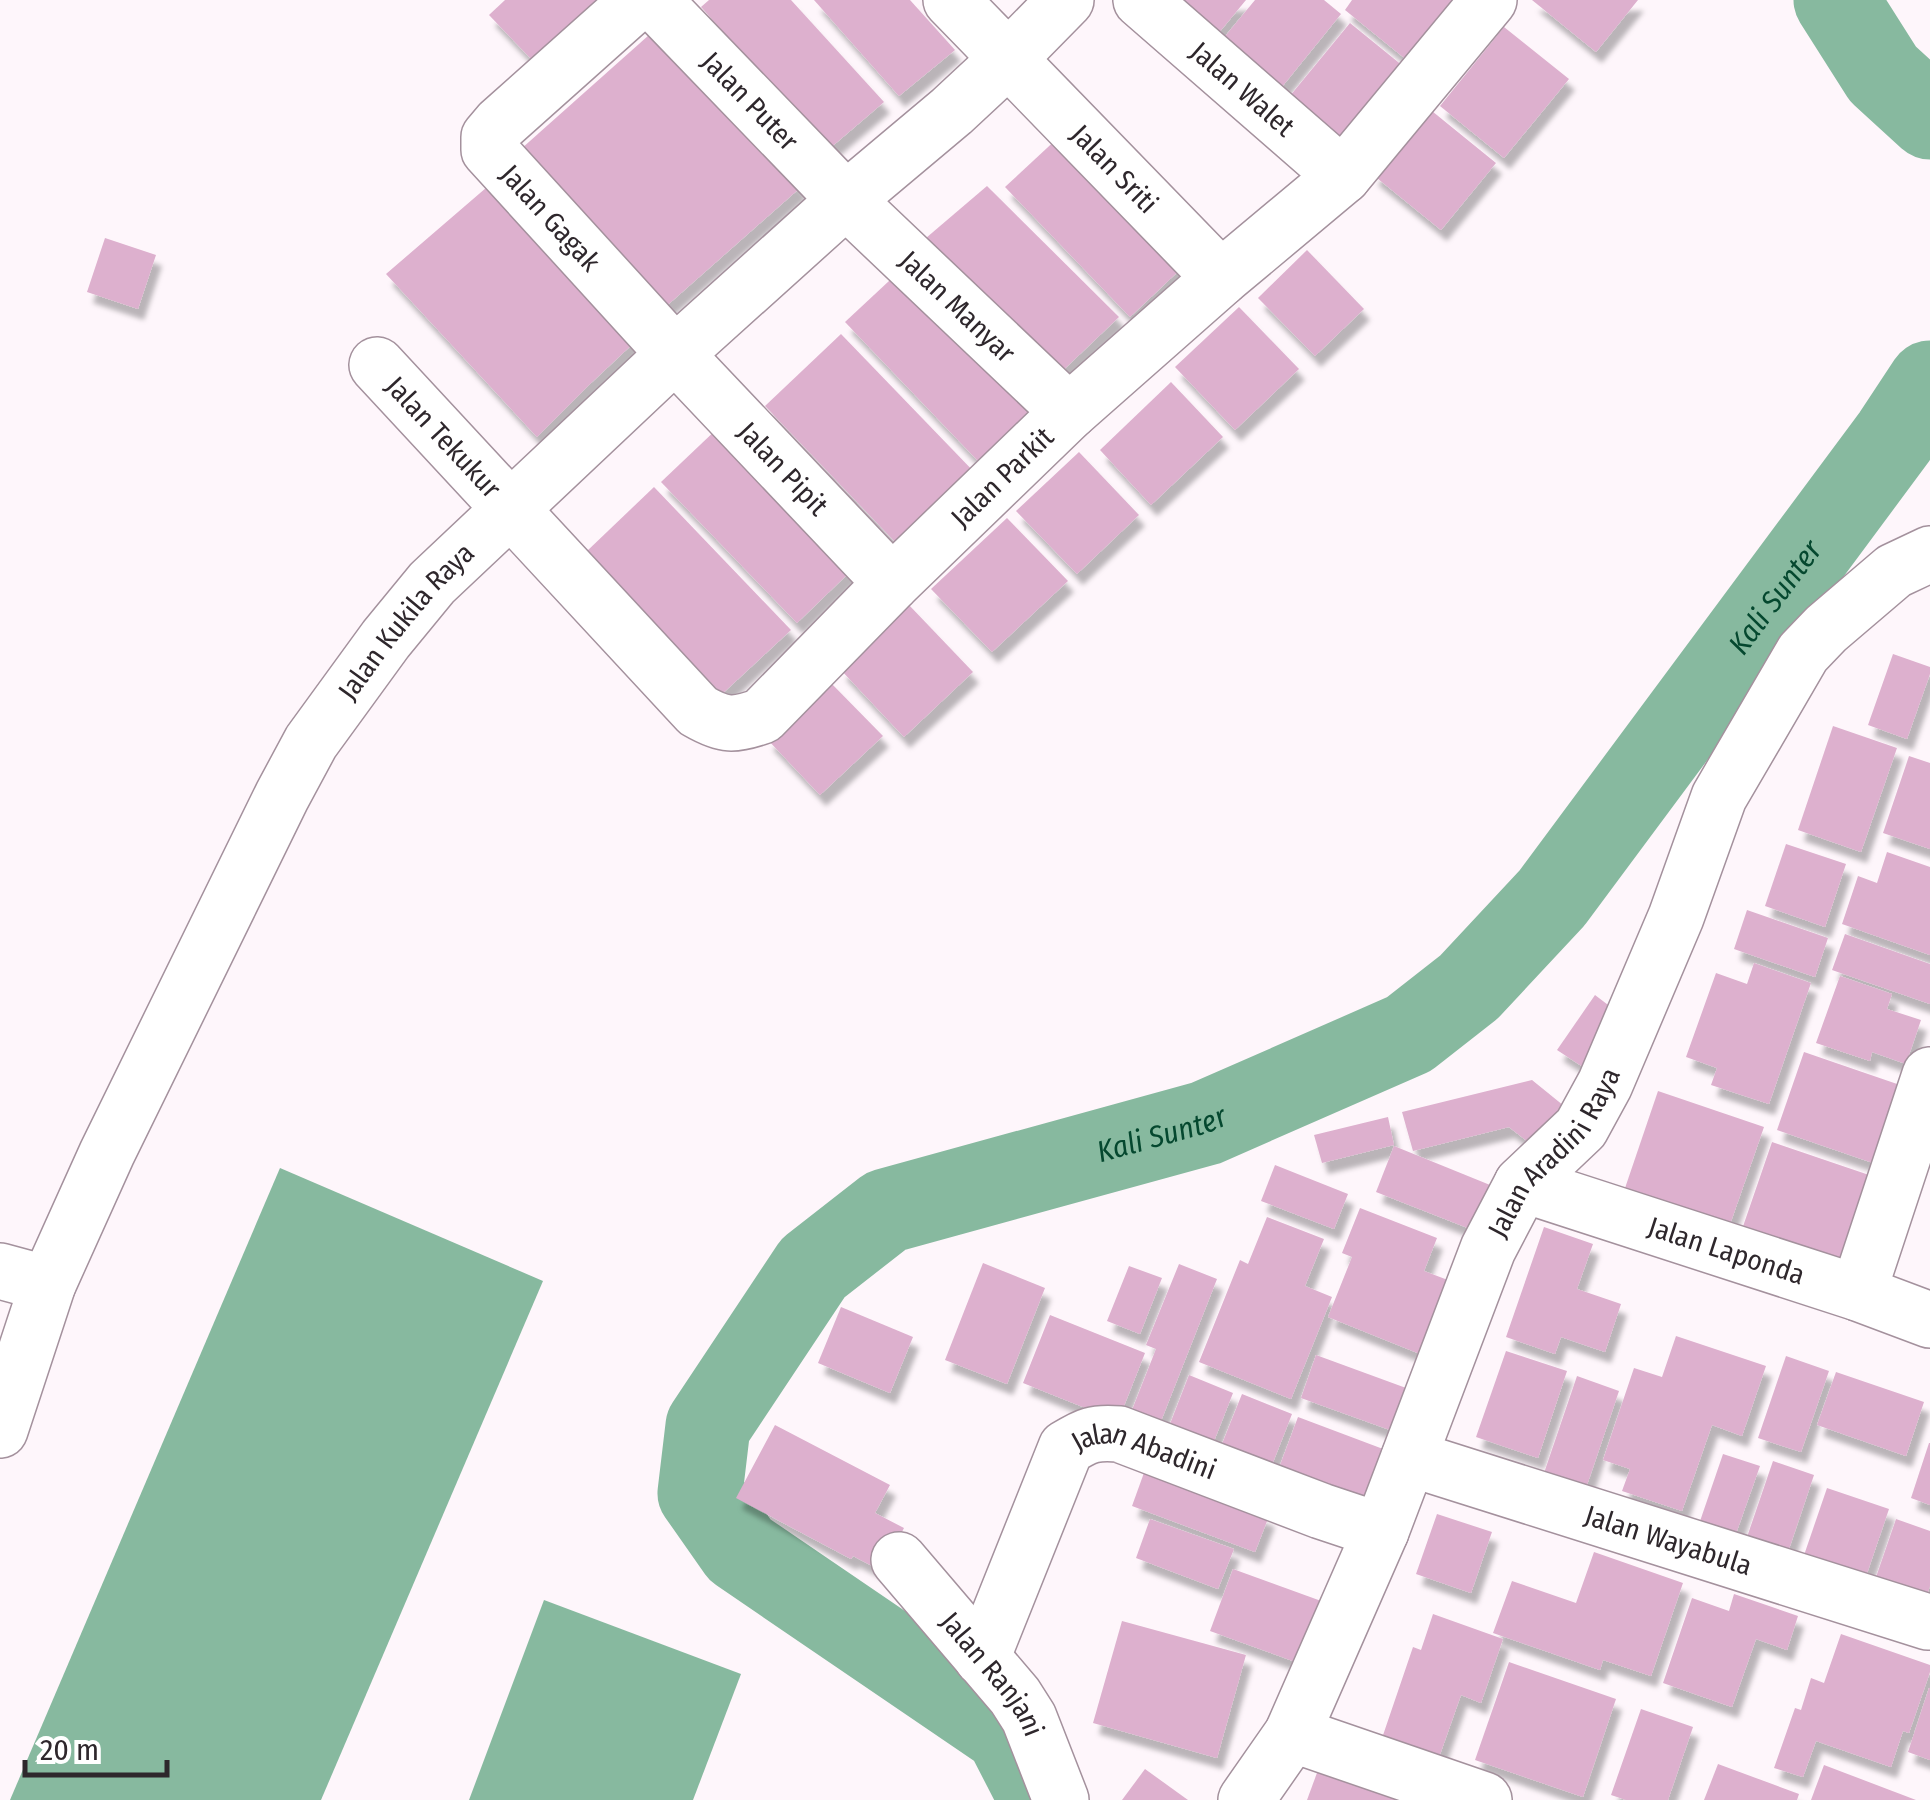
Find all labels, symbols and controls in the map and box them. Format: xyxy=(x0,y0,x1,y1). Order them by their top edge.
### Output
street label: Jalan Walet xyxy=(1184,35,1302,144)
street label: Jalan Puter xyxy=(695,45,805,157)
street label: Jalan Sriti xyxy=(1064,118,1165,220)
street label: Jalan Gagak xyxy=(494,158,608,279)
street label: Jalan Manyar xyxy=(893,244,1022,369)
street label: Jalan Tekukur xyxy=(379,370,508,505)
street label: Jalan Pipit xyxy=(731,415,836,523)
street label: Jalan Parkit xyxy=(944,420,1061,534)
water label: Kali Sunter xyxy=(1721,532,1830,661)
street label: Jalan Kukila Raya xyxy=(331,536,481,706)
street label: Jalan Aradini Raya xyxy=(1481,1063,1627,1243)
water label: Kali Sunter xyxy=(1093,1098,1234,1170)
street label: Jalan Laponda xyxy=(1644,1210,1809,1292)
street label: Jalan Abadini xyxy=(1066,1417,1221,1487)
street label: Jalan Wayabula xyxy=(1581,1499,1756,1582)
street label: Jalan Ranjani xyxy=(934,1605,1050,1741)
scale bar xyxy=(25,1715,168,1777)
text: 20 m xyxy=(40,1732,99,1768)

